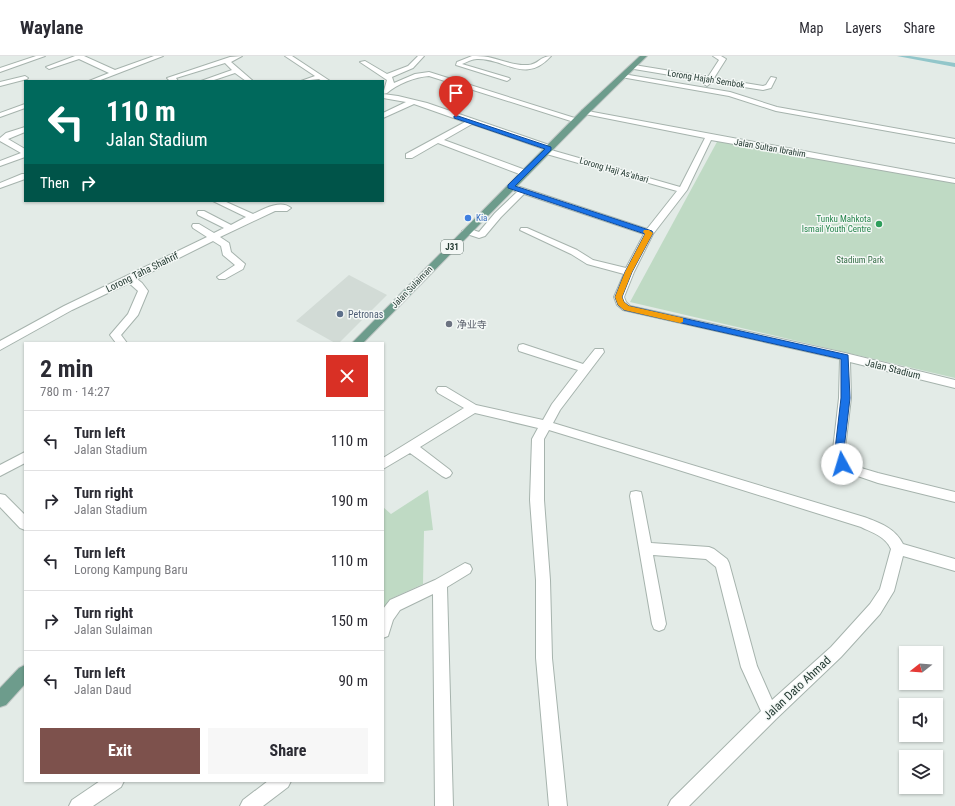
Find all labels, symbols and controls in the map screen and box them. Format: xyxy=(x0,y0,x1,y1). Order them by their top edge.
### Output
text: Waylane xyxy=(20,16,83,39)
text: Map xyxy=(799,20,823,36)
text: Layers xyxy=(845,20,882,36)
text: Share xyxy=(904,20,935,36)
street label: Lorong Hajah Sembok xyxy=(667,68,745,90)
pin xyxy=(439,76,473,117)
icon: arrive xyxy=(445,82,467,104)
text: 110 m xyxy=(106,95,176,128)
icon: left xyxy=(40,96,92,148)
text: Jalan Stadium xyxy=(106,129,208,150)
street label: Jalan Sultan Ibrahim xyxy=(733,137,807,159)
street label: Lorong Haji As'ahari xyxy=(578,155,650,185)
icon: right xyxy=(77,172,99,194)
text: Then xyxy=(40,174,69,192)
marker: Kia xyxy=(463,213,473,223)
place label: Kia xyxy=(476,213,487,223)
place label: Tunku Mahkota Ismail Youth Centre xyxy=(802,214,871,234)
marker: Tunku Mahkota Ismail Youth Centre xyxy=(874,219,884,229)
road number: J31 xyxy=(441,240,463,254)
street label: Lorong Taha Shahrif xyxy=(104,249,181,294)
park label: Stadium Park xyxy=(836,255,884,265)
street label: Jalan Sulaiman xyxy=(390,264,434,310)
marker: Petronas xyxy=(335,309,345,319)
place label: Petronas xyxy=(348,309,384,320)
marker: 净业寺 xyxy=(444,319,454,329)
place label: 净业寺 xyxy=(457,319,487,330)
text: 2 min xyxy=(40,355,93,383)
button: close xyxy=(326,355,368,397)
street label: Jalan Stadium xyxy=(864,357,922,381)
text: 780 m · 14:27 xyxy=(40,384,110,399)
text: Turn left xyxy=(74,424,125,442)
icon: left xyxy=(40,430,62,452)
text: 110 m xyxy=(331,432,368,450)
text: Jalan Stadium xyxy=(74,442,147,457)
position arrow xyxy=(821,443,863,485)
text: Turn right xyxy=(74,484,133,502)
icon: right xyxy=(40,490,62,512)
text: 190 m xyxy=(331,492,368,510)
text: Jalan Stadium xyxy=(74,502,147,517)
text: Turn left xyxy=(74,544,125,562)
icon: left xyxy=(40,550,62,572)
text: 110 m xyxy=(331,552,368,570)
text: Lorong Kampung Baru xyxy=(74,562,188,577)
text: Turn right xyxy=(74,604,133,622)
icon: right xyxy=(40,610,62,632)
text: 150 m xyxy=(331,612,368,630)
text: Jalan Sulaiman xyxy=(74,622,153,637)
north arrow xyxy=(899,646,943,690)
map controls xyxy=(899,646,943,794)
street label: Jalan Dato Ahmad xyxy=(760,653,834,723)
text: Turn left xyxy=(74,664,125,682)
icon: left xyxy=(40,670,62,692)
text: 90 m xyxy=(338,672,368,690)
text: Jalan Daud xyxy=(74,682,131,697)
button: sound xyxy=(899,698,943,742)
button: Exit xyxy=(40,728,200,774)
button: Share xyxy=(208,728,368,774)
button: layers xyxy=(899,750,943,794)

